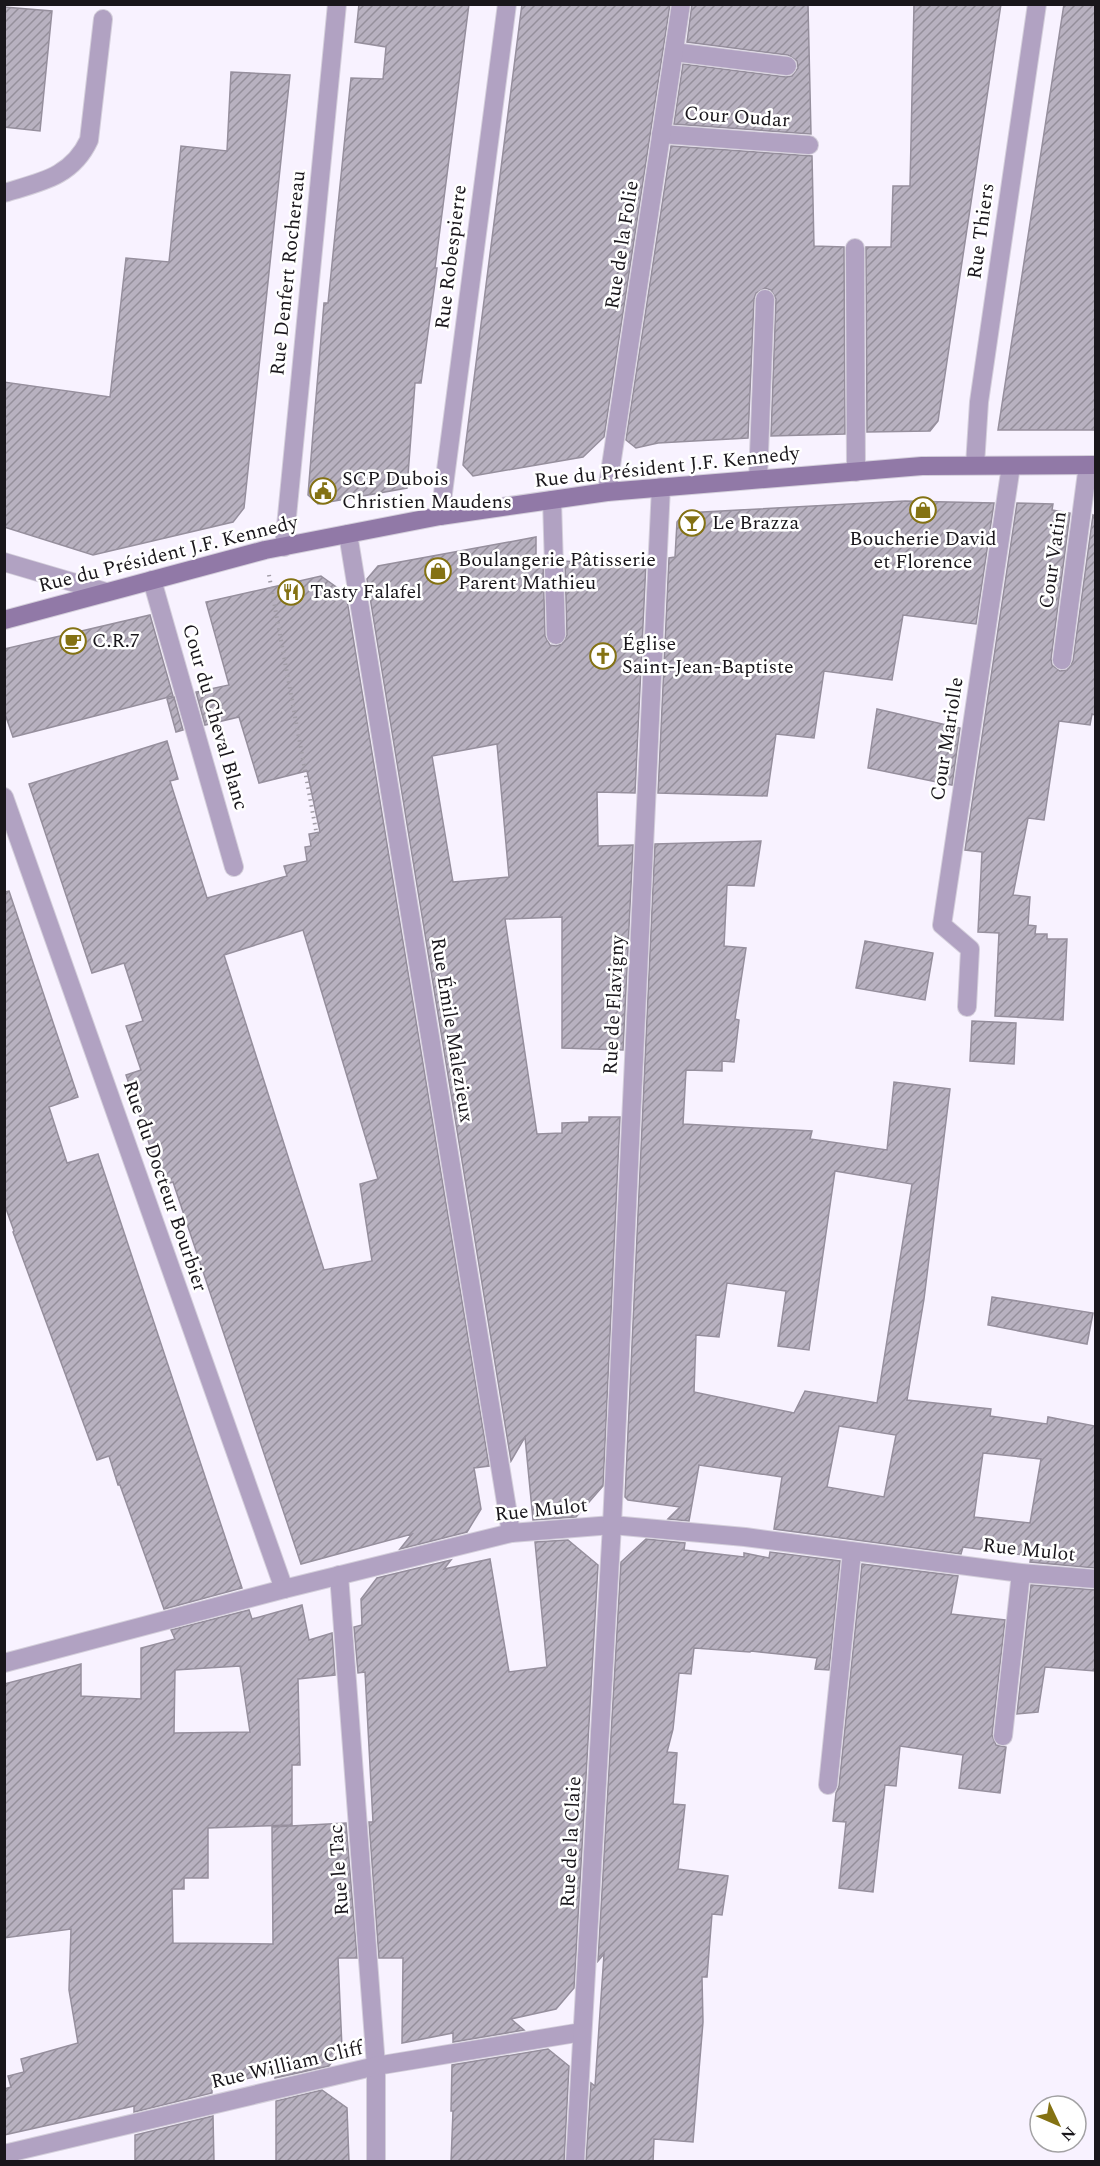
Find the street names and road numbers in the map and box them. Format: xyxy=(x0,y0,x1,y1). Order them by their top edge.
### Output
street label: Cour Oudar xyxy=(683,98,791,136)
street label: Rue Denfert Rochereau xyxy=(262,169,314,377)
street label: Rue de la Folie xyxy=(597,178,647,312)
street label: Rue Thiers xyxy=(959,181,1003,281)
street label: Rue Robespierre xyxy=(427,183,475,331)
street label: Rue du Président J.F. Kennedy xyxy=(533,438,802,496)
street label: Rue du Président J.F. Kennedy xyxy=(35,507,302,601)
street label: Cour Vatin xyxy=(1031,509,1075,611)
street label: Cour du Cheval Blanc xyxy=(174,620,256,814)
street label: Cour Mariolle xyxy=(922,675,972,803)
street label: Rue de Flavigny xyxy=(595,933,633,1076)
street label: Rue Émile Malezieux xyxy=(423,935,481,1125)
street label: Rue du Docteur Bourbier xyxy=(115,1076,215,1296)
street label: Rue Mulot xyxy=(493,1490,589,1530)
street label: Rue Mulot xyxy=(981,1530,1077,1570)
street label: Rue de la Claie xyxy=(553,1775,589,1909)
street label: Rue le Tac xyxy=(321,1823,357,1917)
street label: Rue William Cliff xyxy=(208,2033,367,2097)

